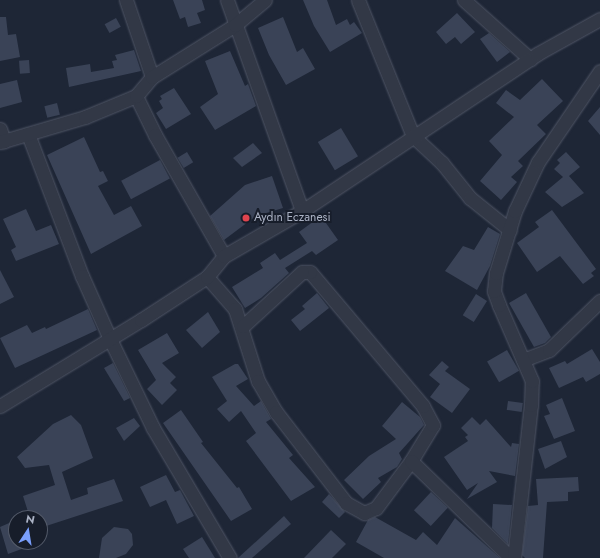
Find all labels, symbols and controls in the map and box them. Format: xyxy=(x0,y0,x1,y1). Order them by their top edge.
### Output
place label: Aydın Eczanesi xyxy=(254,211,331,225)
marker: Aydın Eczanesi xyxy=(241,213,251,223)
north arrow xyxy=(8,510,48,550)
text: N xyxy=(24,511,36,528)

